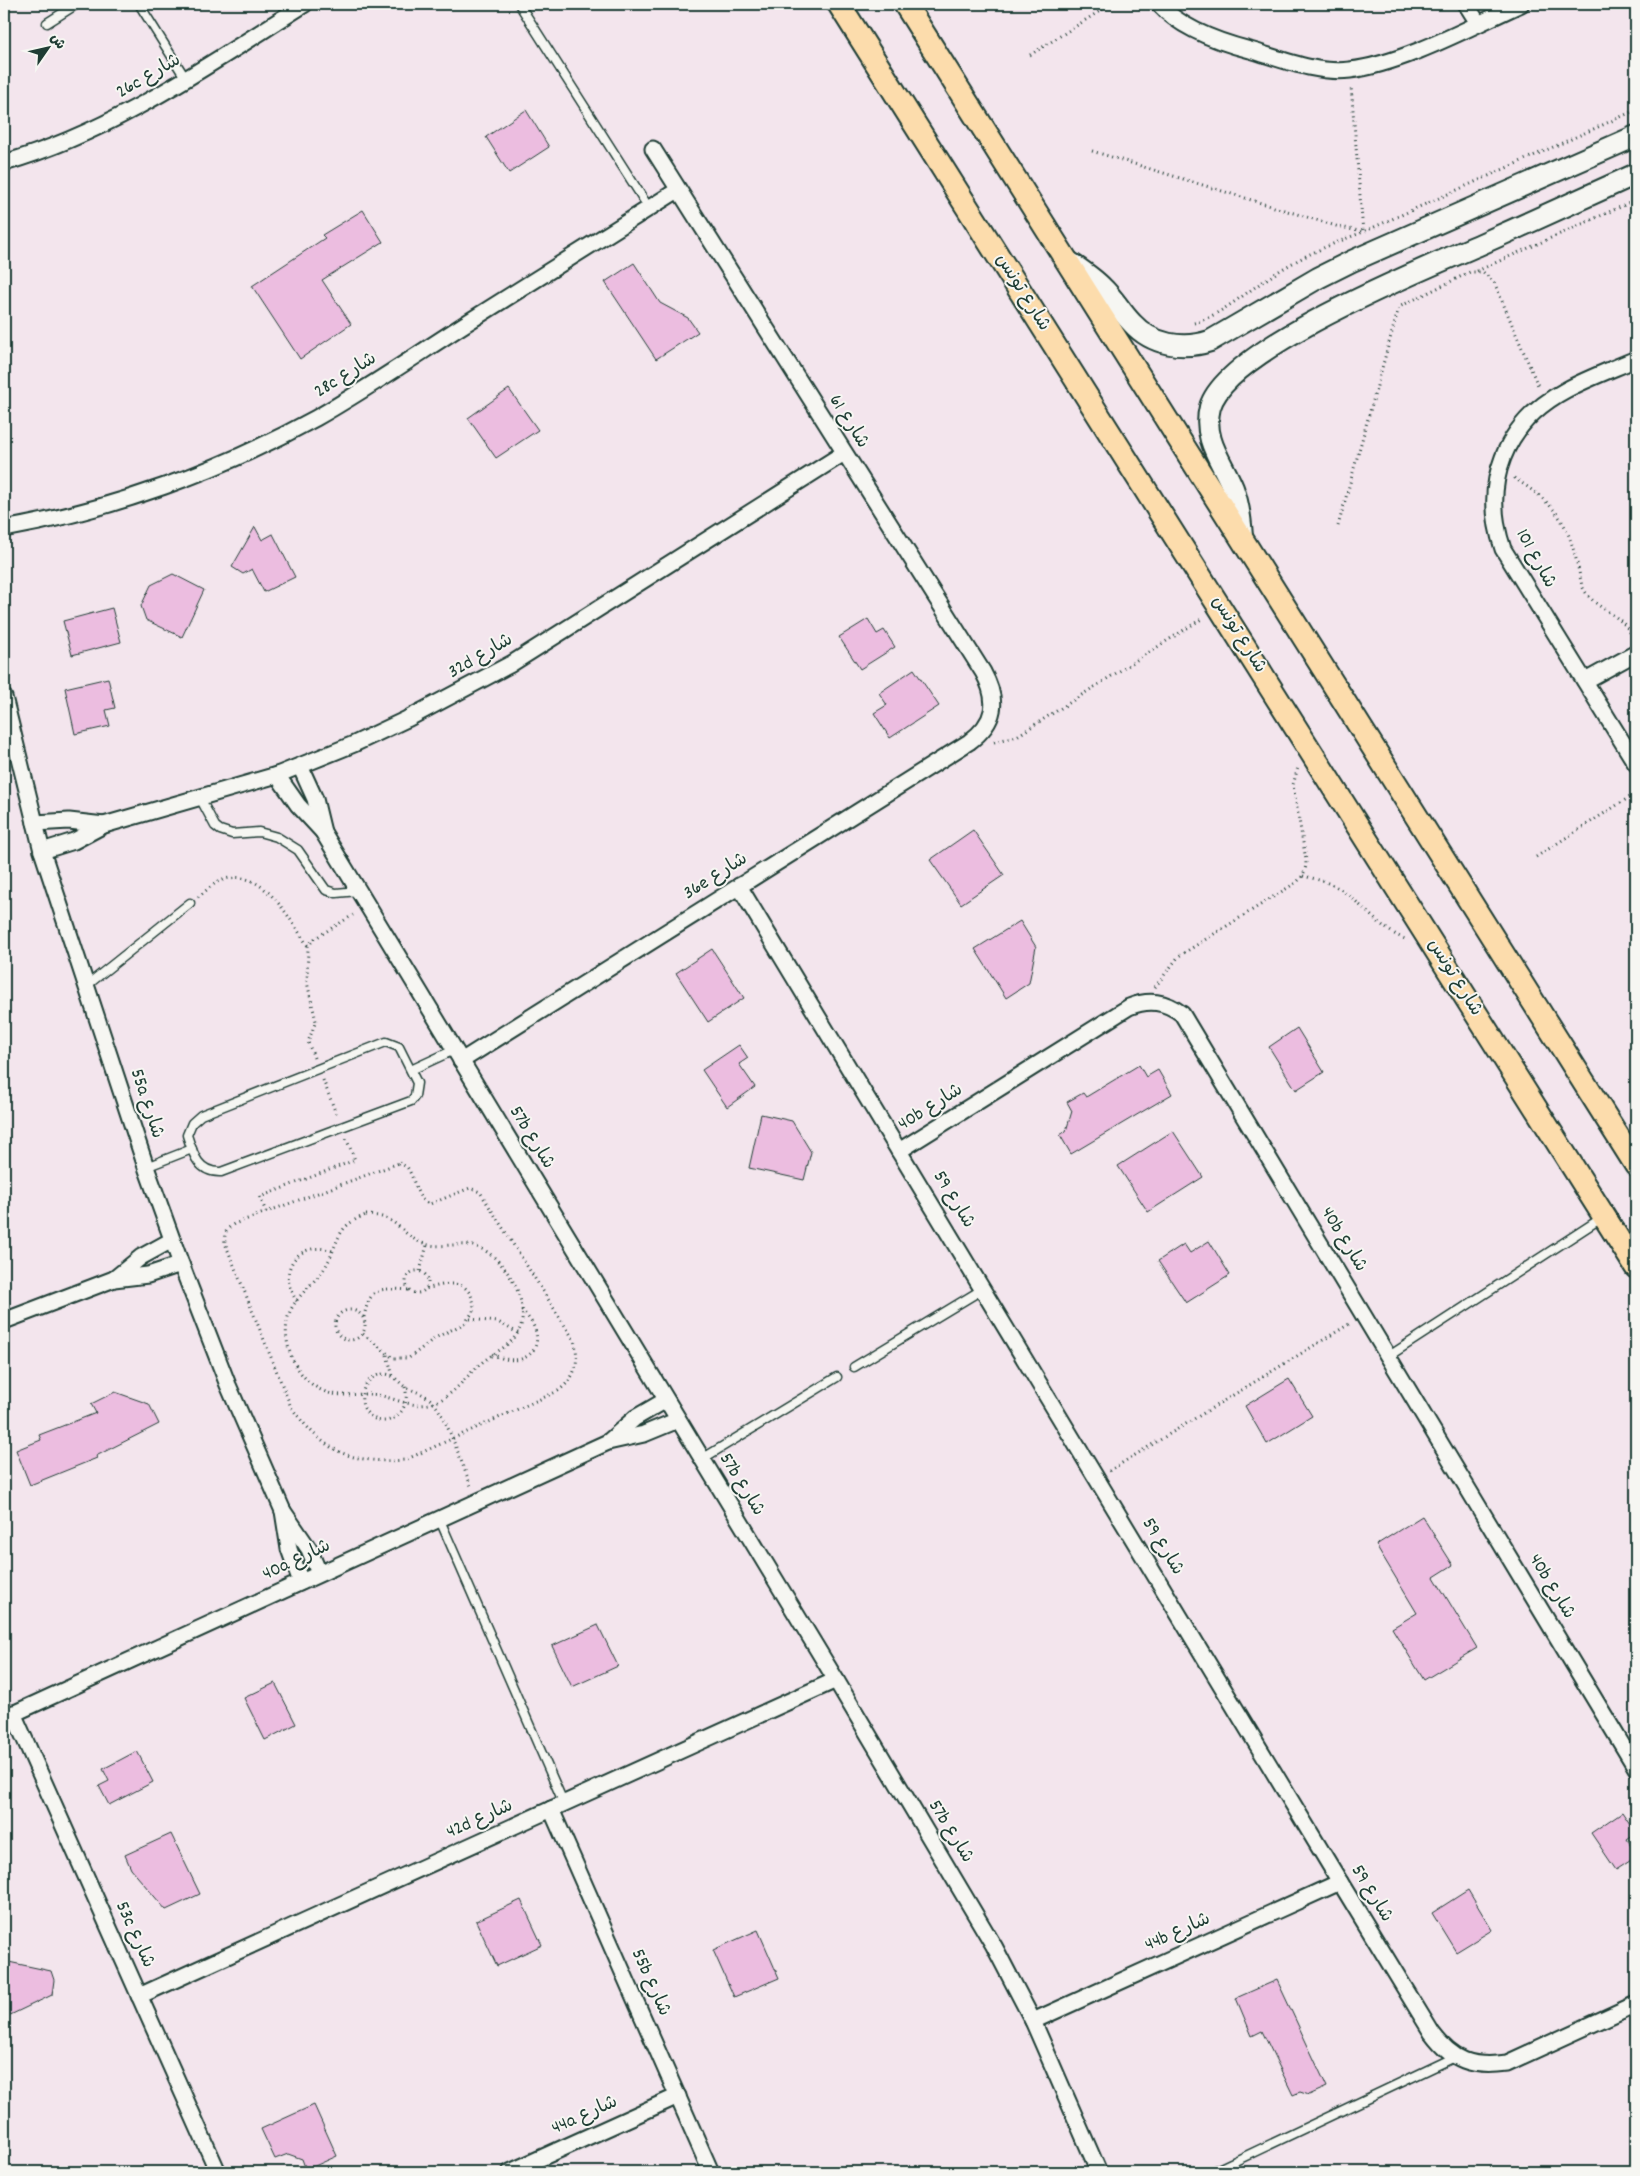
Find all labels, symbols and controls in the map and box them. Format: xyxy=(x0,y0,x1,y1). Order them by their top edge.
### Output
north arrow xyxy=(22,22,72,72)
text: ش xyxy=(45,30,70,54)
street label: 26c شارع xyxy=(112,48,186,106)
street label: شارع تونس xyxy=(988,249,1056,337)
street label: 28c شارع xyxy=(310,346,382,406)
street label: شارع 61 xyxy=(821,390,875,454)
street label: شارع 101 xyxy=(1508,524,1562,594)
street label: شارع تونس xyxy=(1204,591,1272,679)
street label: 32d شارع xyxy=(443,628,519,686)
street label: 36e شارع xyxy=(678,847,754,907)
street label: شارع تونس xyxy=(1420,934,1488,1022)
street label: 55a شارع xyxy=(122,1066,170,1142)
street label: 40b شارع xyxy=(893,1077,969,1139)
street label: 57b شارع xyxy=(501,1101,561,1175)
street label: شارع 59 xyxy=(925,1166,981,1234)
street label: 40b شارع xyxy=(1313,1202,1373,1278)
street label: 57b شارع xyxy=(711,1448,771,1522)
street label: شارع 59 xyxy=(1134,1513,1190,1581)
street label: 40a شارع xyxy=(258,1533,336,1589)
street label: 40b شارع xyxy=(1521,1549,1581,1625)
street label: 42d شارع xyxy=(442,1793,518,1847)
street label: 57b شارع xyxy=(920,1795,980,1869)
street label: شارع 59 xyxy=(1343,1860,1399,1928)
street label: 53c شارع xyxy=(107,1897,161,1973)
street label: 44b شارع xyxy=(1141,1907,1215,1959)
street label: 55b شارع xyxy=(623,1945,677,2021)
street label: 44a شارع xyxy=(547,2089,623,2143)

